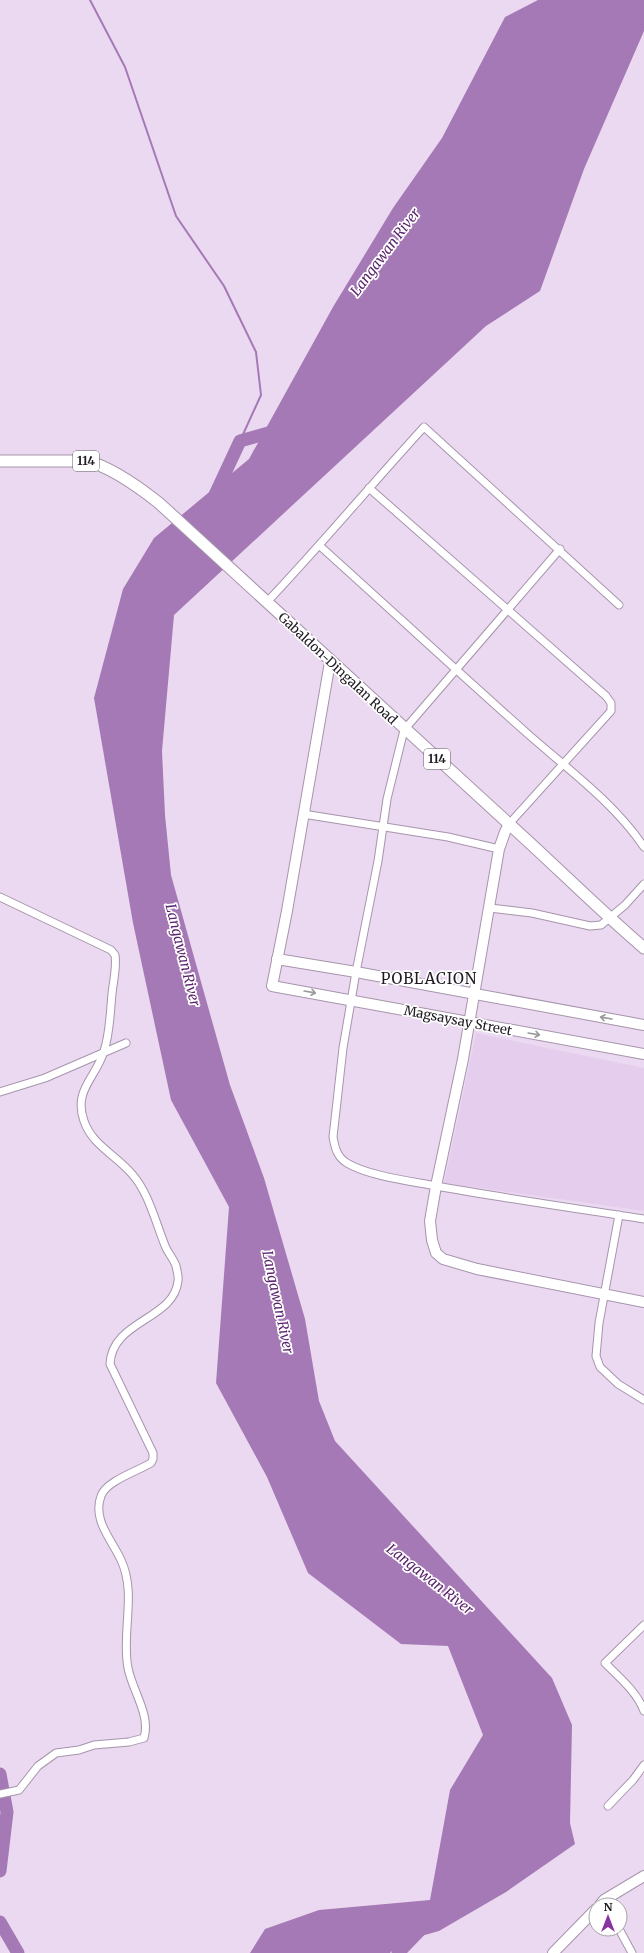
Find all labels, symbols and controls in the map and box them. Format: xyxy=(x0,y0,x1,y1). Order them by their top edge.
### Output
water label: Langawan River xyxy=(346,204,424,299)
road number: 114 xyxy=(73,451,99,471)
street label: Gabaldon-Dingalan Road xyxy=(275,609,401,728)
road number: 114 xyxy=(424,749,450,769)
water label: Langawan River xyxy=(162,902,204,1008)
district label: POBLACION xyxy=(381,969,477,988)
one-way arrow xyxy=(303,989,316,997)
street label: Magsaysay Street xyxy=(402,1002,513,1039)
one-way arrow xyxy=(600,1014,613,1022)
one-way arrow xyxy=(527,1030,540,1038)
water label: Langawan River xyxy=(258,1249,298,1355)
water label: Langawan River xyxy=(383,1540,477,1619)
north arrow xyxy=(588,1897,628,1937)
text: N xyxy=(604,1900,613,1914)

